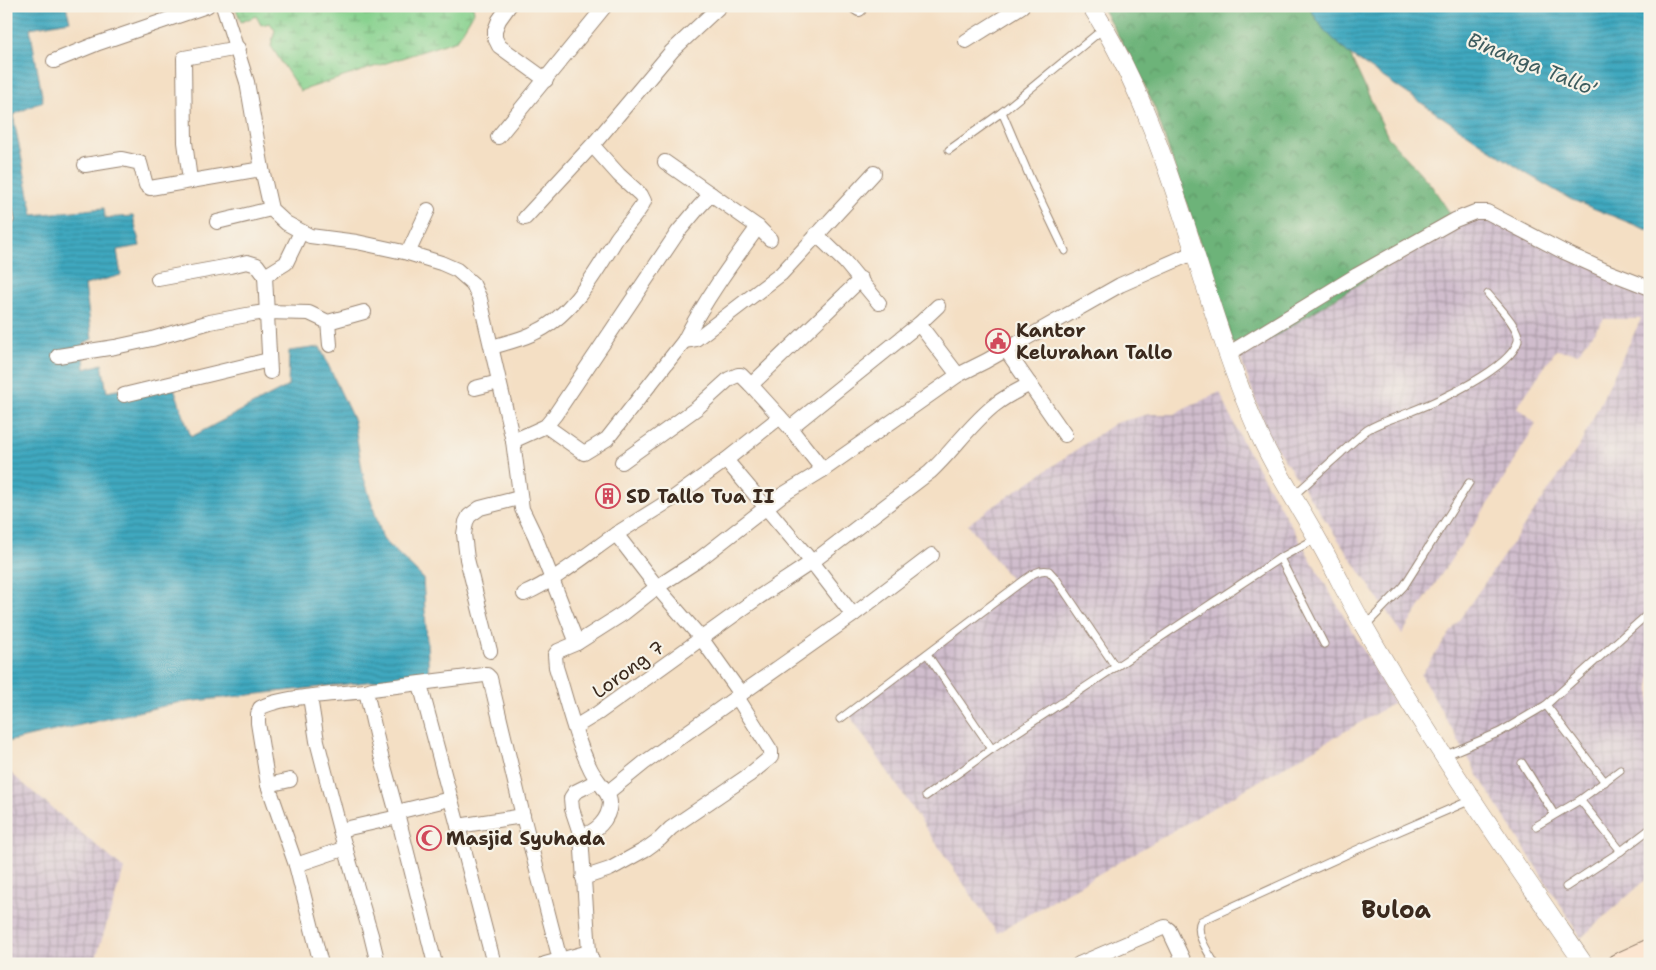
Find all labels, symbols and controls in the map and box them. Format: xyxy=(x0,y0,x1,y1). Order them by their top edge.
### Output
water label: Binanga Tallo' xyxy=(1464,26,1601,102)
place label: Kantor Kelurahan Tallo xyxy=(1016,318,1173,365)
public building icon: Kantor Kelurahan Tallo xyxy=(985,328,1011,354)
building icon: SD Tallo Tua II xyxy=(595,483,621,509)
place label: SD Tallo Tua II xyxy=(626,484,775,509)
street label: Lorong 7 xyxy=(587,635,669,704)
mosque icon: Masjid Syuhada xyxy=(416,825,442,851)
place label: Masjid Syuhada xyxy=(446,826,605,851)
district label: Buloa xyxy=(1361,894,1431,926)

